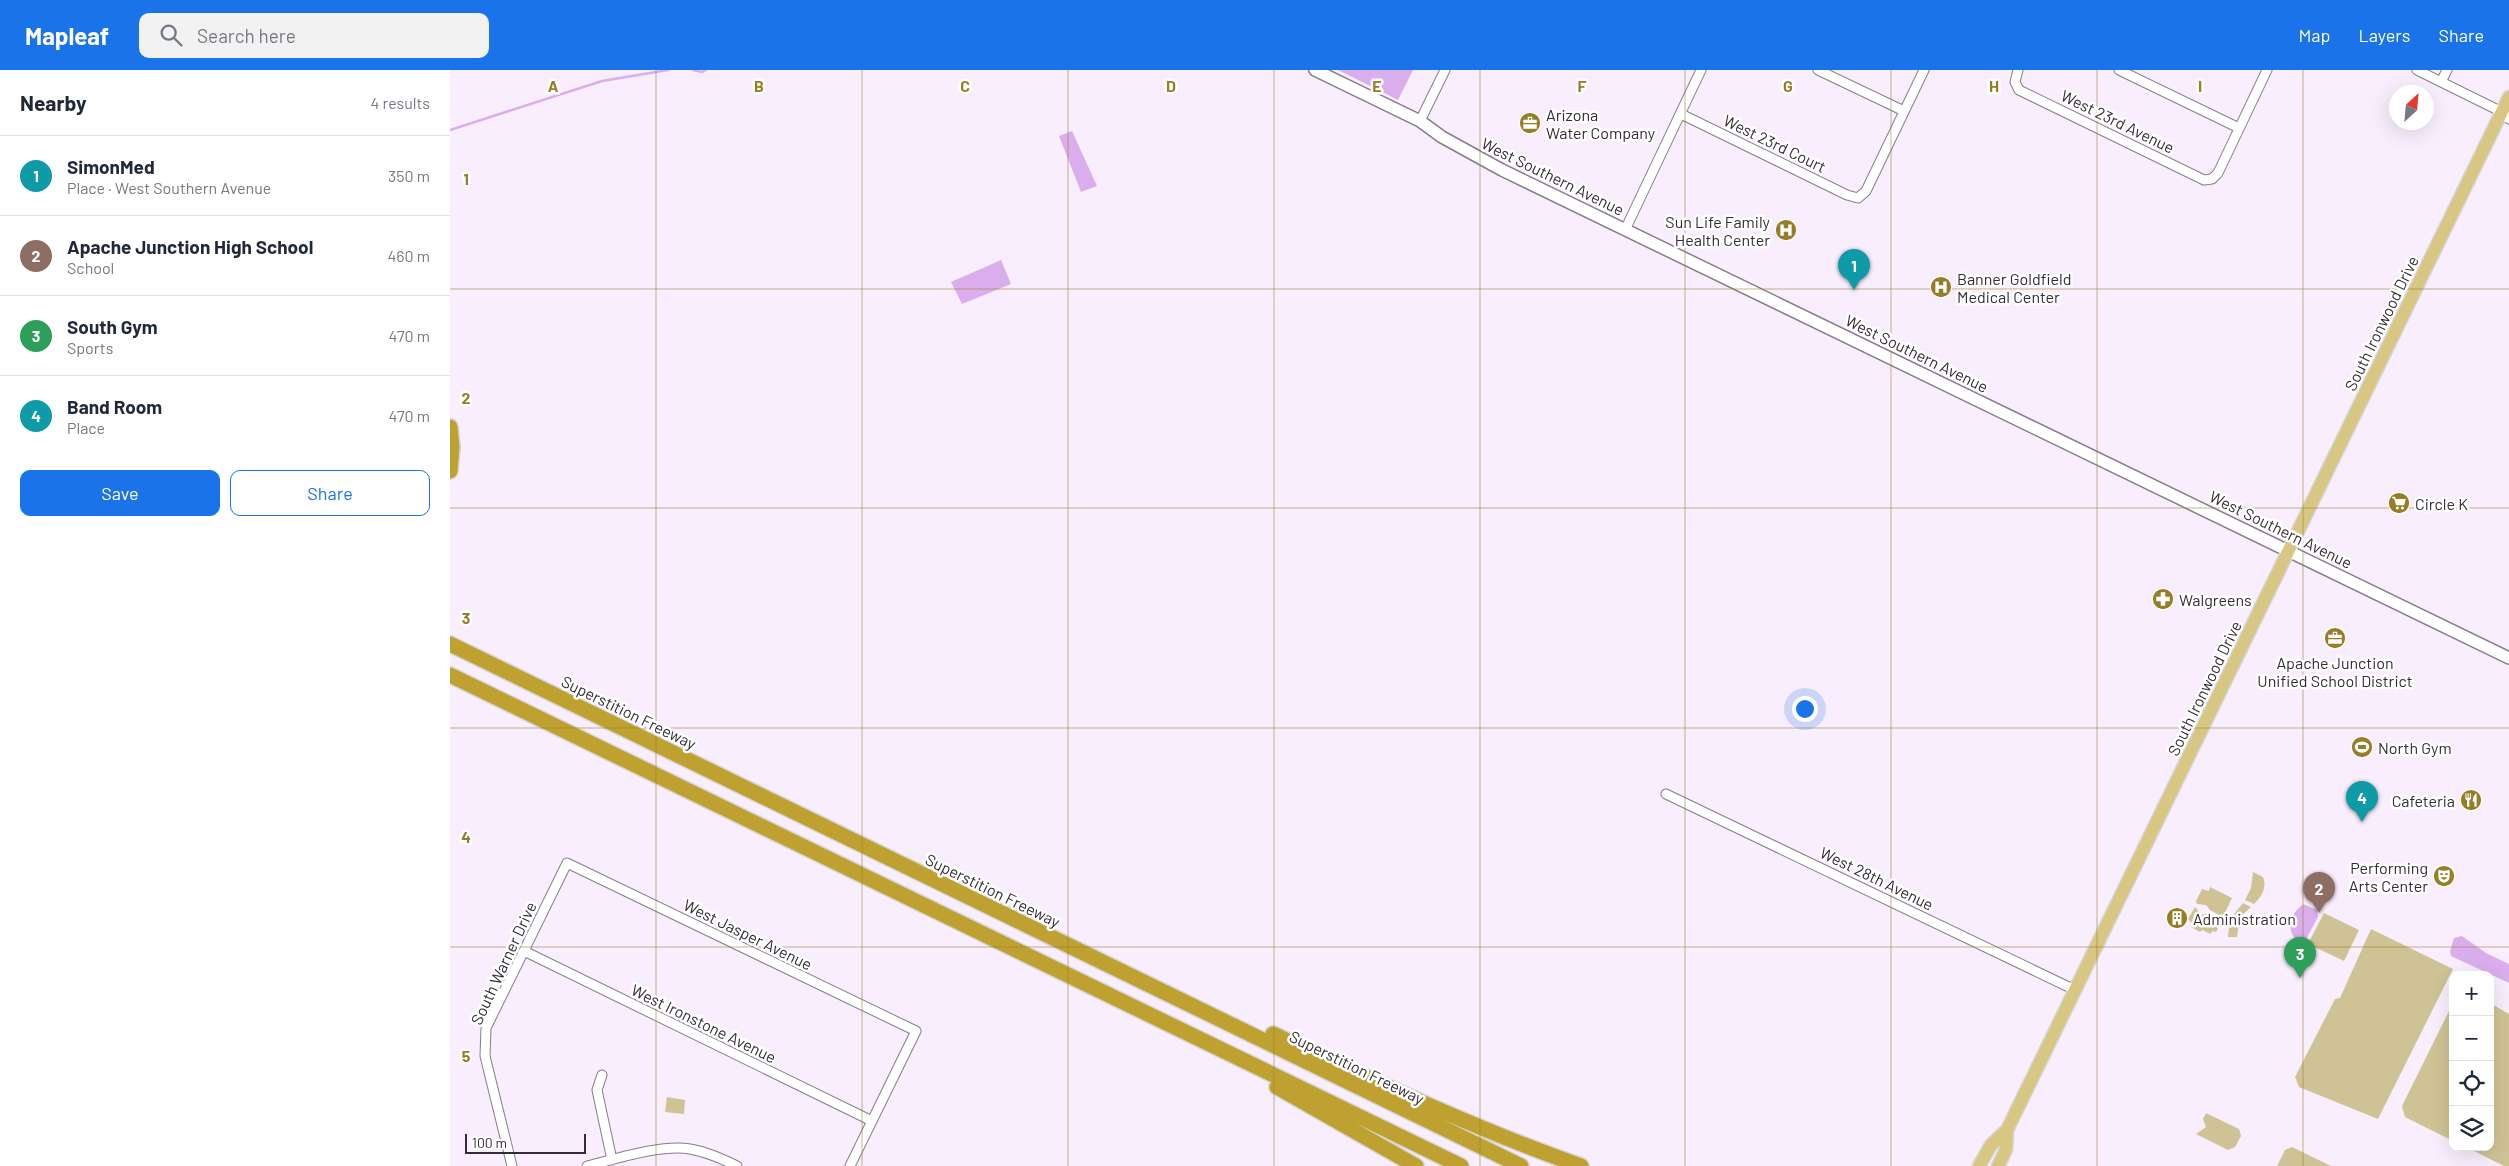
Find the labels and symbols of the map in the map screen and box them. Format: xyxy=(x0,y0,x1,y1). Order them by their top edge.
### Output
text: A xyxy=(548,76,559,95)
text: B xyxy=(754,76,764,95)
text: C xyxy=(960,76,970,95)
text: D xyxy=(1166,76,1176,95)
text: E xyxy=(1372,76,1382,95)
text: F xyxy=(1578,76,1587,95)
text: G xyxy=(1783,76,1793,95)
text: H xyxy=(1989,76,1999,95)
text: I xyxy=(2198,76,2202,95)
street label: West 23rd Avenue xyxy=(2058,85,2178,157)
north arrow xyxy=(2389,85,2434,130)
place label: Arizona Water Company xyxy=(1546,105,1656,142)
street label: West 23rd Court xyxy=(1721,110,1829,176)
office icon: Arizona Water Company xyxy=(1518,111,1542,135)
street label: West Southern Avenue xyxy=(1479,133,1627,219)
text: 1 xyxy=(463,169,469,188)
place label: Sun Life Family Health Center xyxy=(1665,212,1771,249)
hospital icon: Sun Life Family Health Center xyxy=(1774,218,1798,242)
pin: 1 xyxy=(1838,249,1870,290)
street label: South Ironwood Drive xyxy=(2340,252,2422,394)
place label: Banner Goldfield Medical Center xyxy=(1957,269,2071,306)
hospital icon: Banner Goldfield Medical Center xyxy=(1929,275,1953,299)
street label: West Southern Avenue xyxy=(1843,310,1991,396)
text: 2 xyxy=(462,388,471,407)
street label: West Southern Avenue xyxy=(2207,486,2355,572)
supermarket icon: Circle K xyxy=(2387,491,2411,515)
place label: Circle K xyxy=(2415,494,2468,513)
pharmacy icon: Walgreens xyxy=(2151,587,2175,611)
place label: Walgreens xyxy=(2179,590,2252,609)
text: 3 xyxy=(462,608,470,627)
street label: South Ironwood Drive xyxy=(2163,617,2245,759)
office icon: Apache Junction Unified School District xyxy=(2323,626,2347,650)
place label: Apache Junction Unified School District xyxy=(2257,653,2413,690)
street label: Superstition Freeway xyxy=(559,671,700,753)
your location xyxy=(1792,696,1818,722)
sports icon: North Gym xyxy=(2350,735,2374,759)
place label: North Gym xyxy=(2378,738,2452,757)
pin: 4 xyxy=(2346,781,2378,822)
restaurant icon: Cafeteria xyxy=(2459,788,2483,812)
place label: Cafeteria xyxy=(2392,791,2455,810)
text: 4 xyxy=(461,827,471,846)
street label: West 28th Avenue xyxy=(1817,842,1937,914)
street label: Superstition Freeway xyxy=(923,849,1064,931)
place label: Performing Arts Center xyxy=(2349,858,2428,895)
theatre icon: Performing Arts Center xyxy=(2432,864,2456,888)
pin: 2 xyxy=(2303,872,2335,913)
street label: West Jasper Avenue xyxy=(681,895,815,973)
street label: South Warner Drive xyxy=(466,899,540,1027)
building icon: Administration xyxy=(2165,906,2189,930)
place label: Administration xyxy=(2193,909,2296,928)
pin: 3 xyxy=(2284,937,2316,978)
street label: West Ironstone Avenue xyxy=(629,980,779,1066)
street label: Superstition Freeway xyxy=(1287,1026,1428,1108)
text: 5 xyxy=(462,1046,471,1065)
scale bar xyxy=(465,1131,586,1154)

